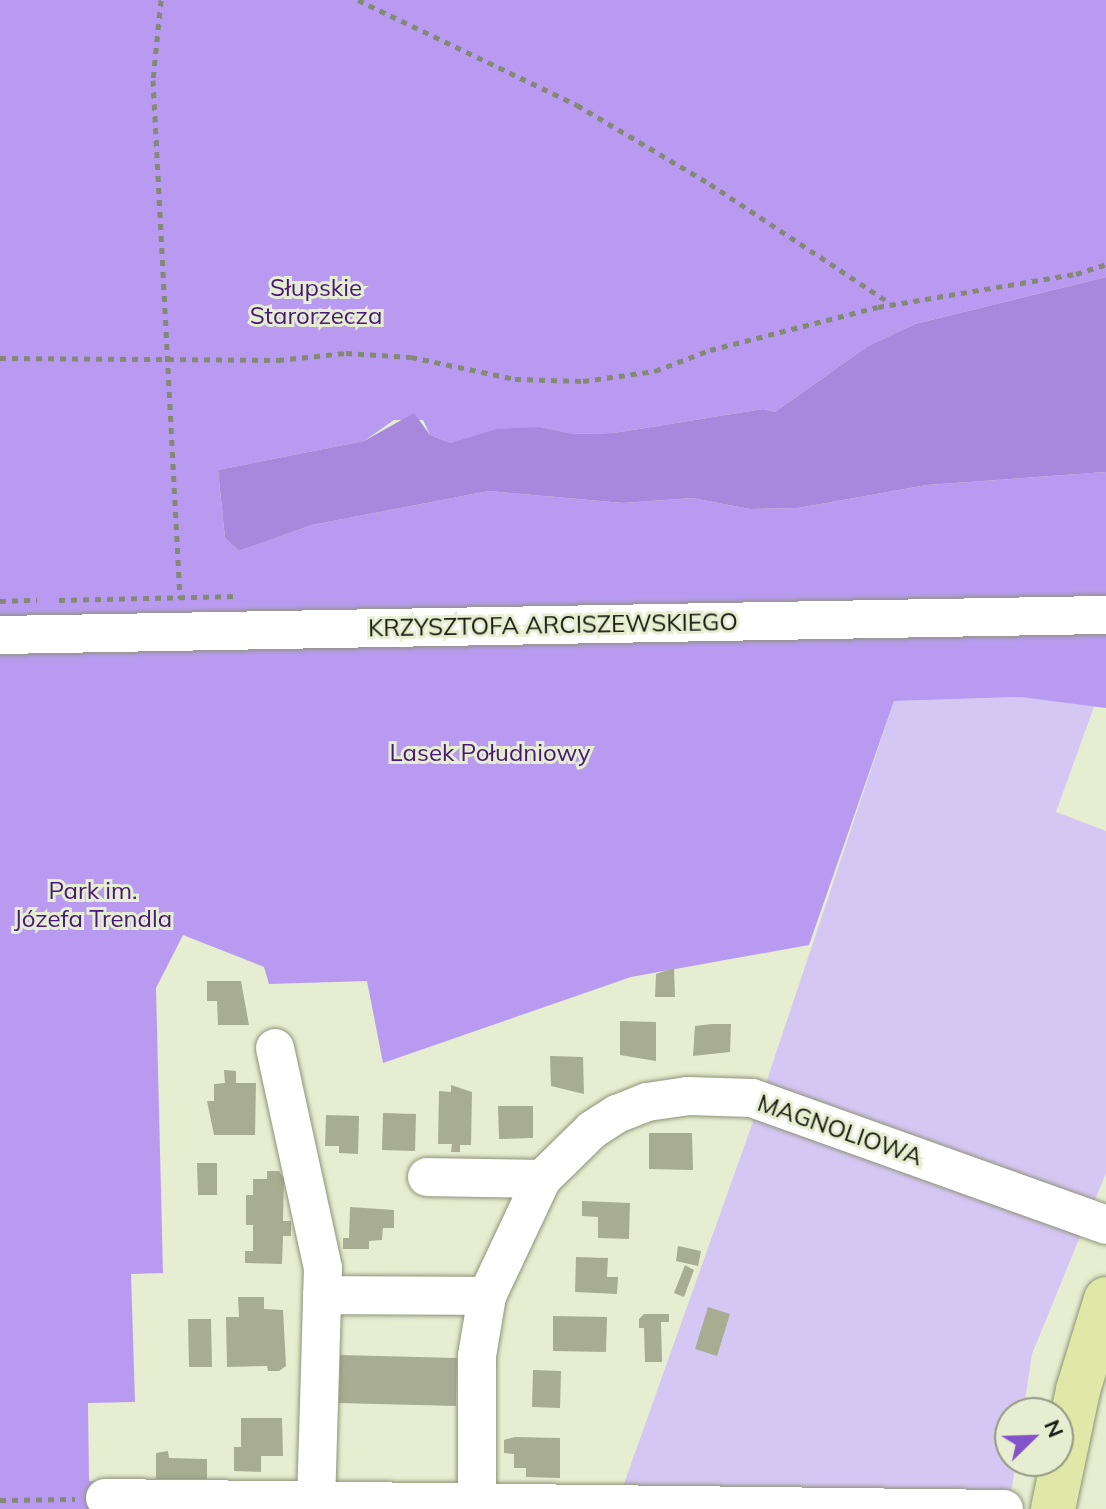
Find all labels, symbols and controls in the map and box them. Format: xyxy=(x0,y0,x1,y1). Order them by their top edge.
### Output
park label: Słupskie Starorzecza xyxy=(250,274,382,330)
street label: KRZYSZTOFA ARCISZEWSKIEGO xyxy=(368,607,738,643)
park label: Lasek Południowy xyxy=(389,739,591,767)
park label: Park im. Józefa Trendla xyxy=(14,877,172,933)
street label: MAGNOLIOWA xyxy=(754,1088,926,1172)
north arrow xyxy=(994,1397,1074,1477)
text: N xyxy=(1038,1415,1070,1442)

